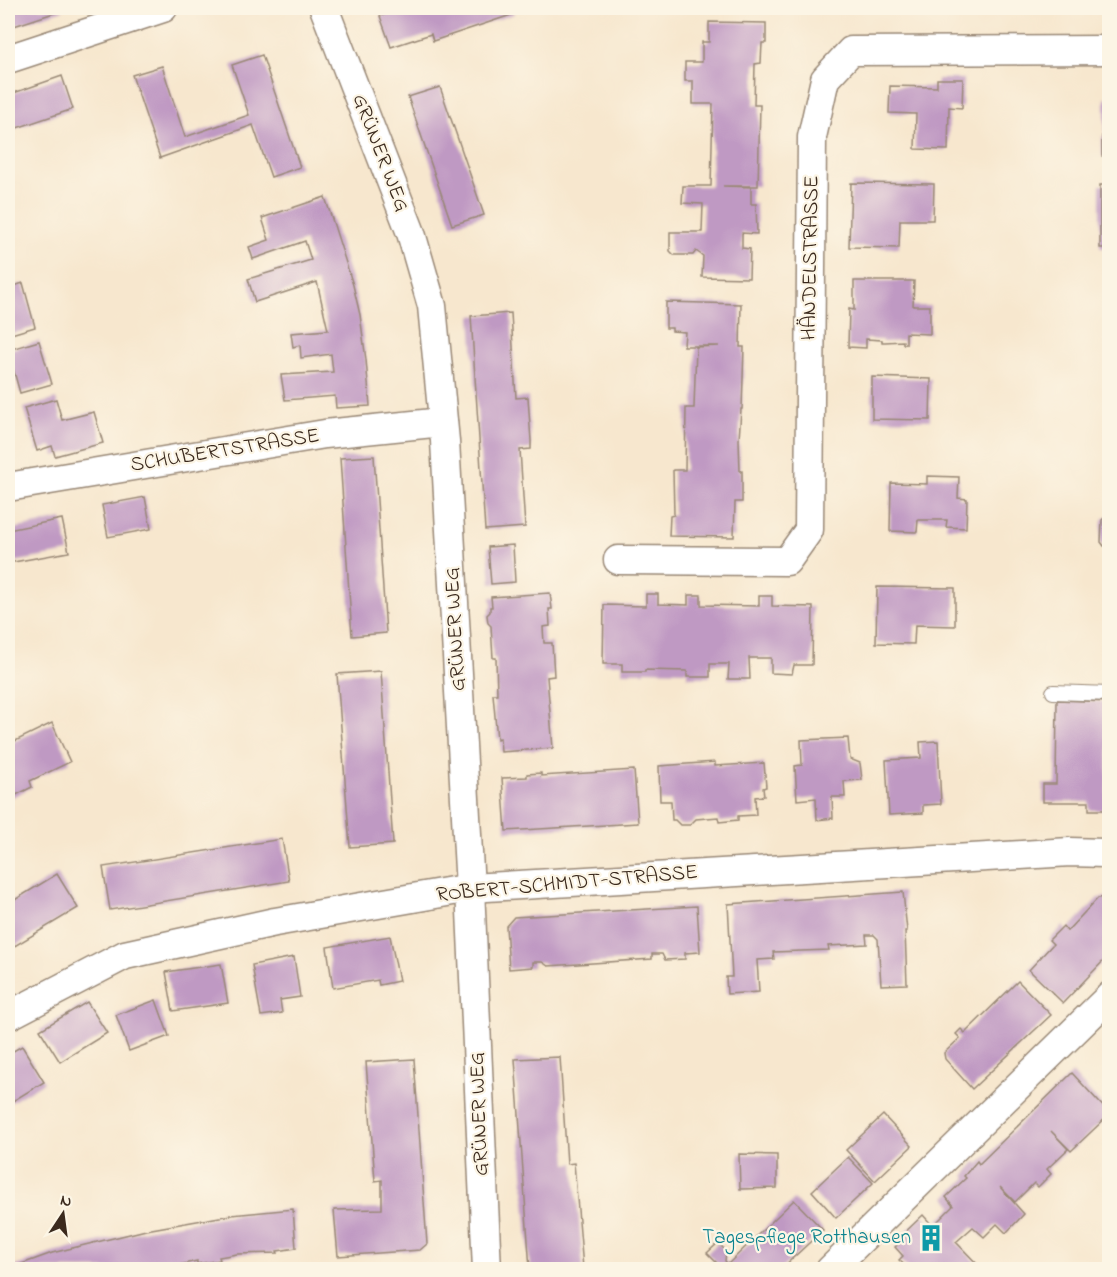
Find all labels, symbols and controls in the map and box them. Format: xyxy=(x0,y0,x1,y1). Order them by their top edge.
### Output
street label: GRÜNER WEG xyxy=(344,90,416,216)
street label: HÄNDELSTRASSE xyxy=(795,175,827,341)
street label: SCHUBERTSTRASSE xyxy=(128,421,322,481)
street label: GRÜNER WEG xyxy=(438,566,474,692)
street label: ROBERT-SCHMIDT-STRASSE xyxy=(435,858,699,910)
street label: GRÜNER WEG xyxy=(463,1052,497,1176)
north arrow xyxy=(33,1184,93,1244)
text: N xyxy=(58,1188,74,1214)
place label: Tagespflege Rotthausen xyxy=(702,1223,911,1255)
building icon: Tagespflege Rotthausen xyxy=(916,1223,946,1253)

